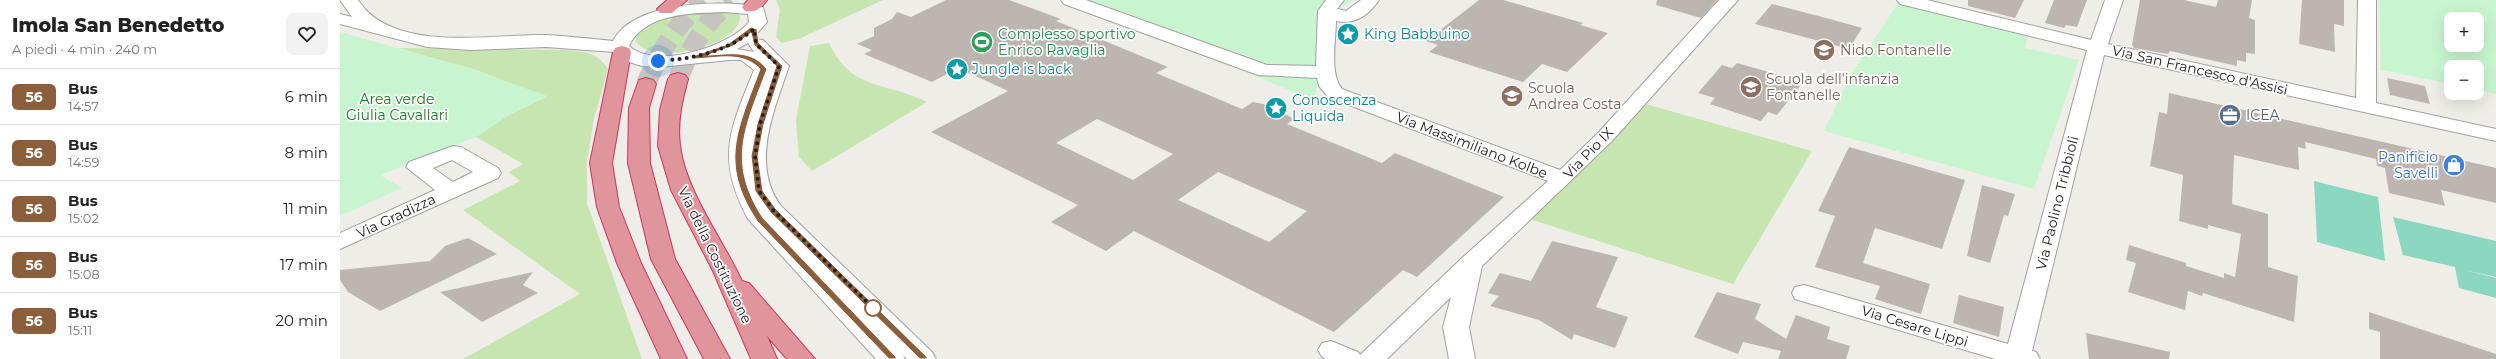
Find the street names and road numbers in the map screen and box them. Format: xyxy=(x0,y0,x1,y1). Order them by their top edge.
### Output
street label: Via San Francesco d'Assisi xyxy=(2110,41,2290,99)
street label: Via Massimiliano Kolbe xyxy=(1394,108,1550,182)
street label: Via Pio IX xyxy=(1559,124,1617,182)
street label: Via Paolino Tribbioli xyxy=(2032,134,2082,272)
street label: Via della Costituzione xyxy=(674,184,756,326)
street label: Via Gradizza xyxy=(354,190,438,242)
street label: Via Cesare Lippi xyxy=(1859,301,1971,351)

